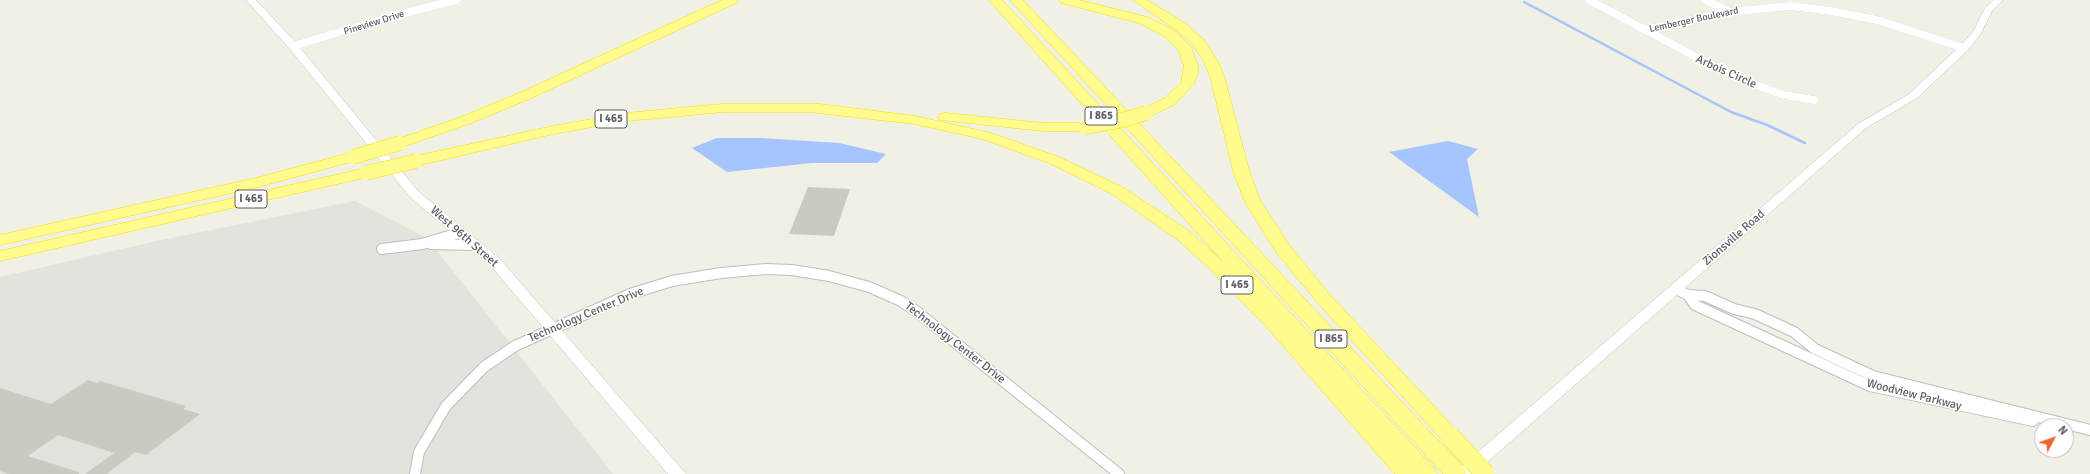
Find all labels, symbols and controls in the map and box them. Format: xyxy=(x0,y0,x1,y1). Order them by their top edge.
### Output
street label: Lemberger Boulevard xyxy=(1648,5,1740,35)
street label: Pineview Drive xyxy=(342,8,406,38)
street label: Arbois Circle xyxy=(1693,52,1759,92)
road number: I 865 xyxy=(1085,107,1117,125)
road number: I 465 xyxy=(595,110,627,128)
road number: I 465 xyxy=(235,190,267,208)
street label: West 96th Street xyxy=(427,204,501,270)
street label: Zionsville Road xyxy=(1700,207,1768,269)
road number: I 465 xyxy=(1221,276,1253,294)
street label: Technology Center Drive xyxy=(526,284,646,346)
street label: Technology Center Drive xyxy=(902,299,1008,387)
road number: I 865 xyxy=(1315,330,1347,348)
street label: Woodview Parkway xyxy=(1865,376,1963,414)
north arrow xyxy=(2034,418,2074,458)
text: N xyxy=(2055,423,2070,438)

